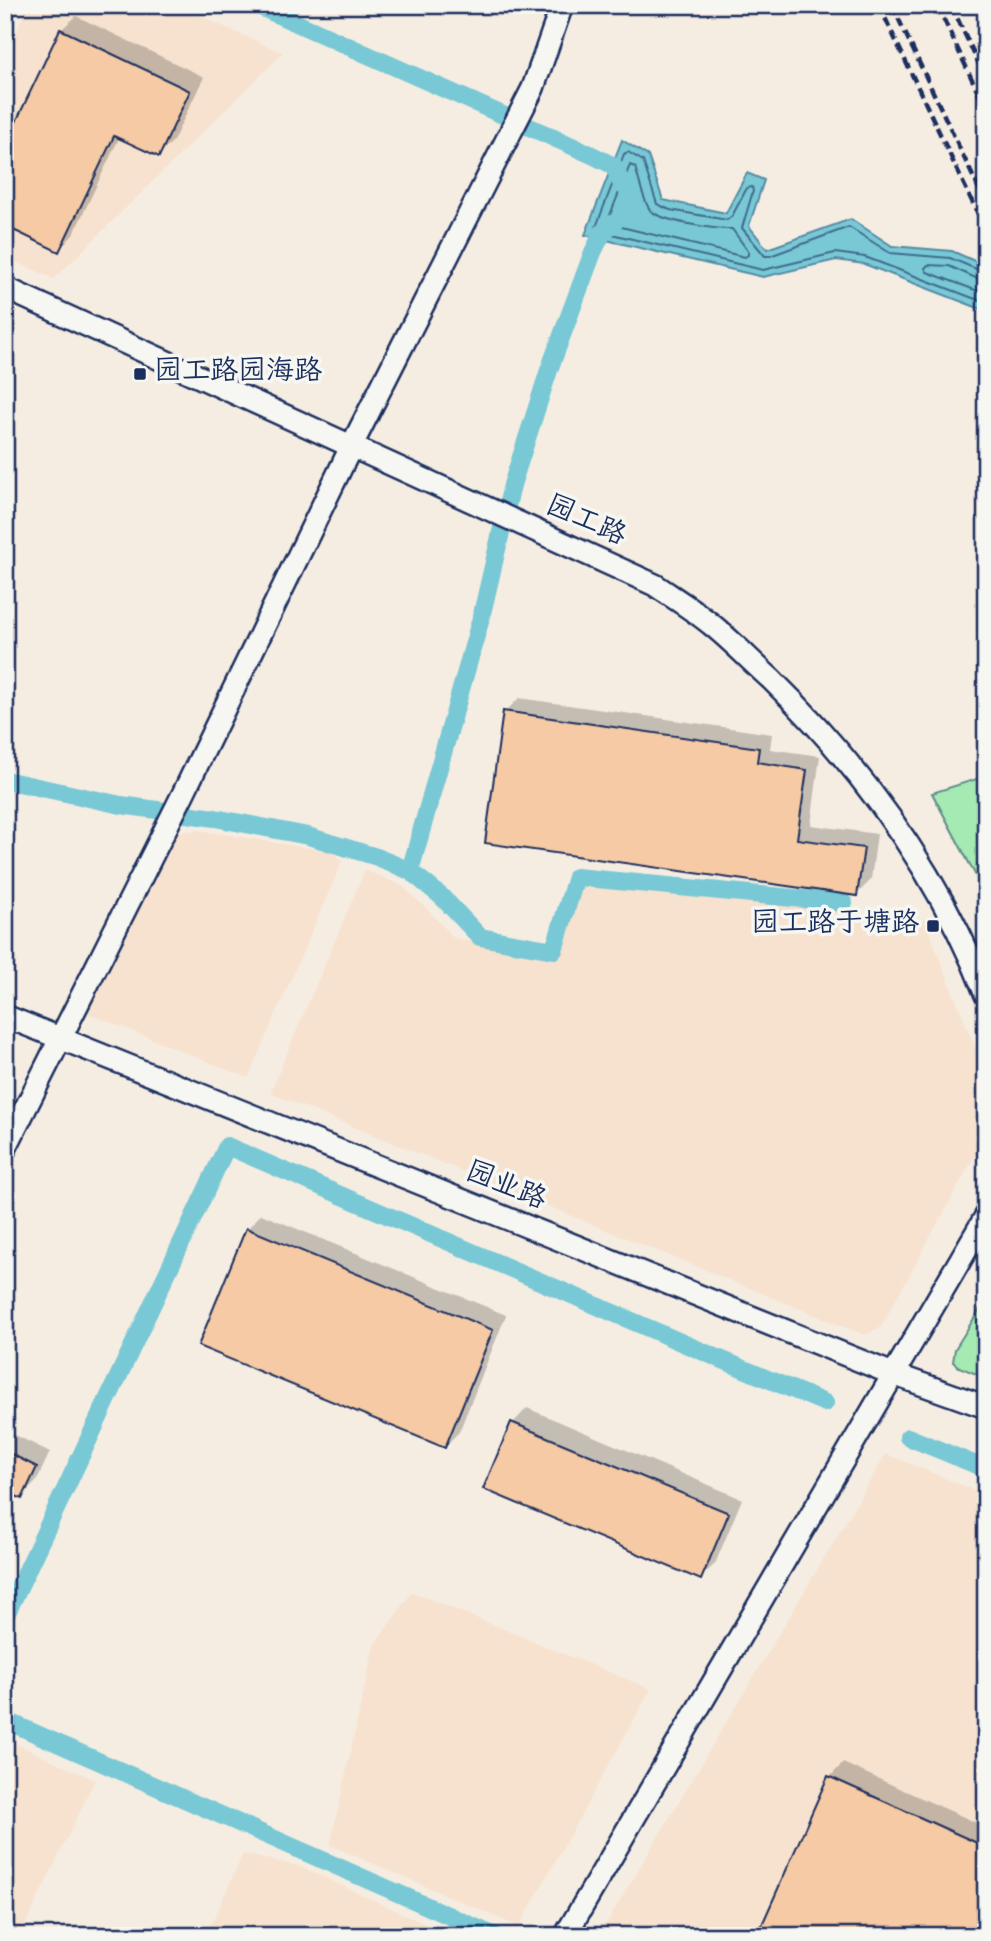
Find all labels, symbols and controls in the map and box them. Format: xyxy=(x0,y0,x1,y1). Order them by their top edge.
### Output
place label: 园工路园海路 xyxy=(154,354,322,394)
marker: 园工路园海路 xyxy=(132,366,148,382)
street label: 园工路 xyxy=(538,488,632,558)
place label: 园工路于塘路 xyxy=(751,906,919,946)
marker: 园工路于塘路 xyxy=(925,918,941,934)
street label: 园业路 xyxy=(459,1154,551,1222)

